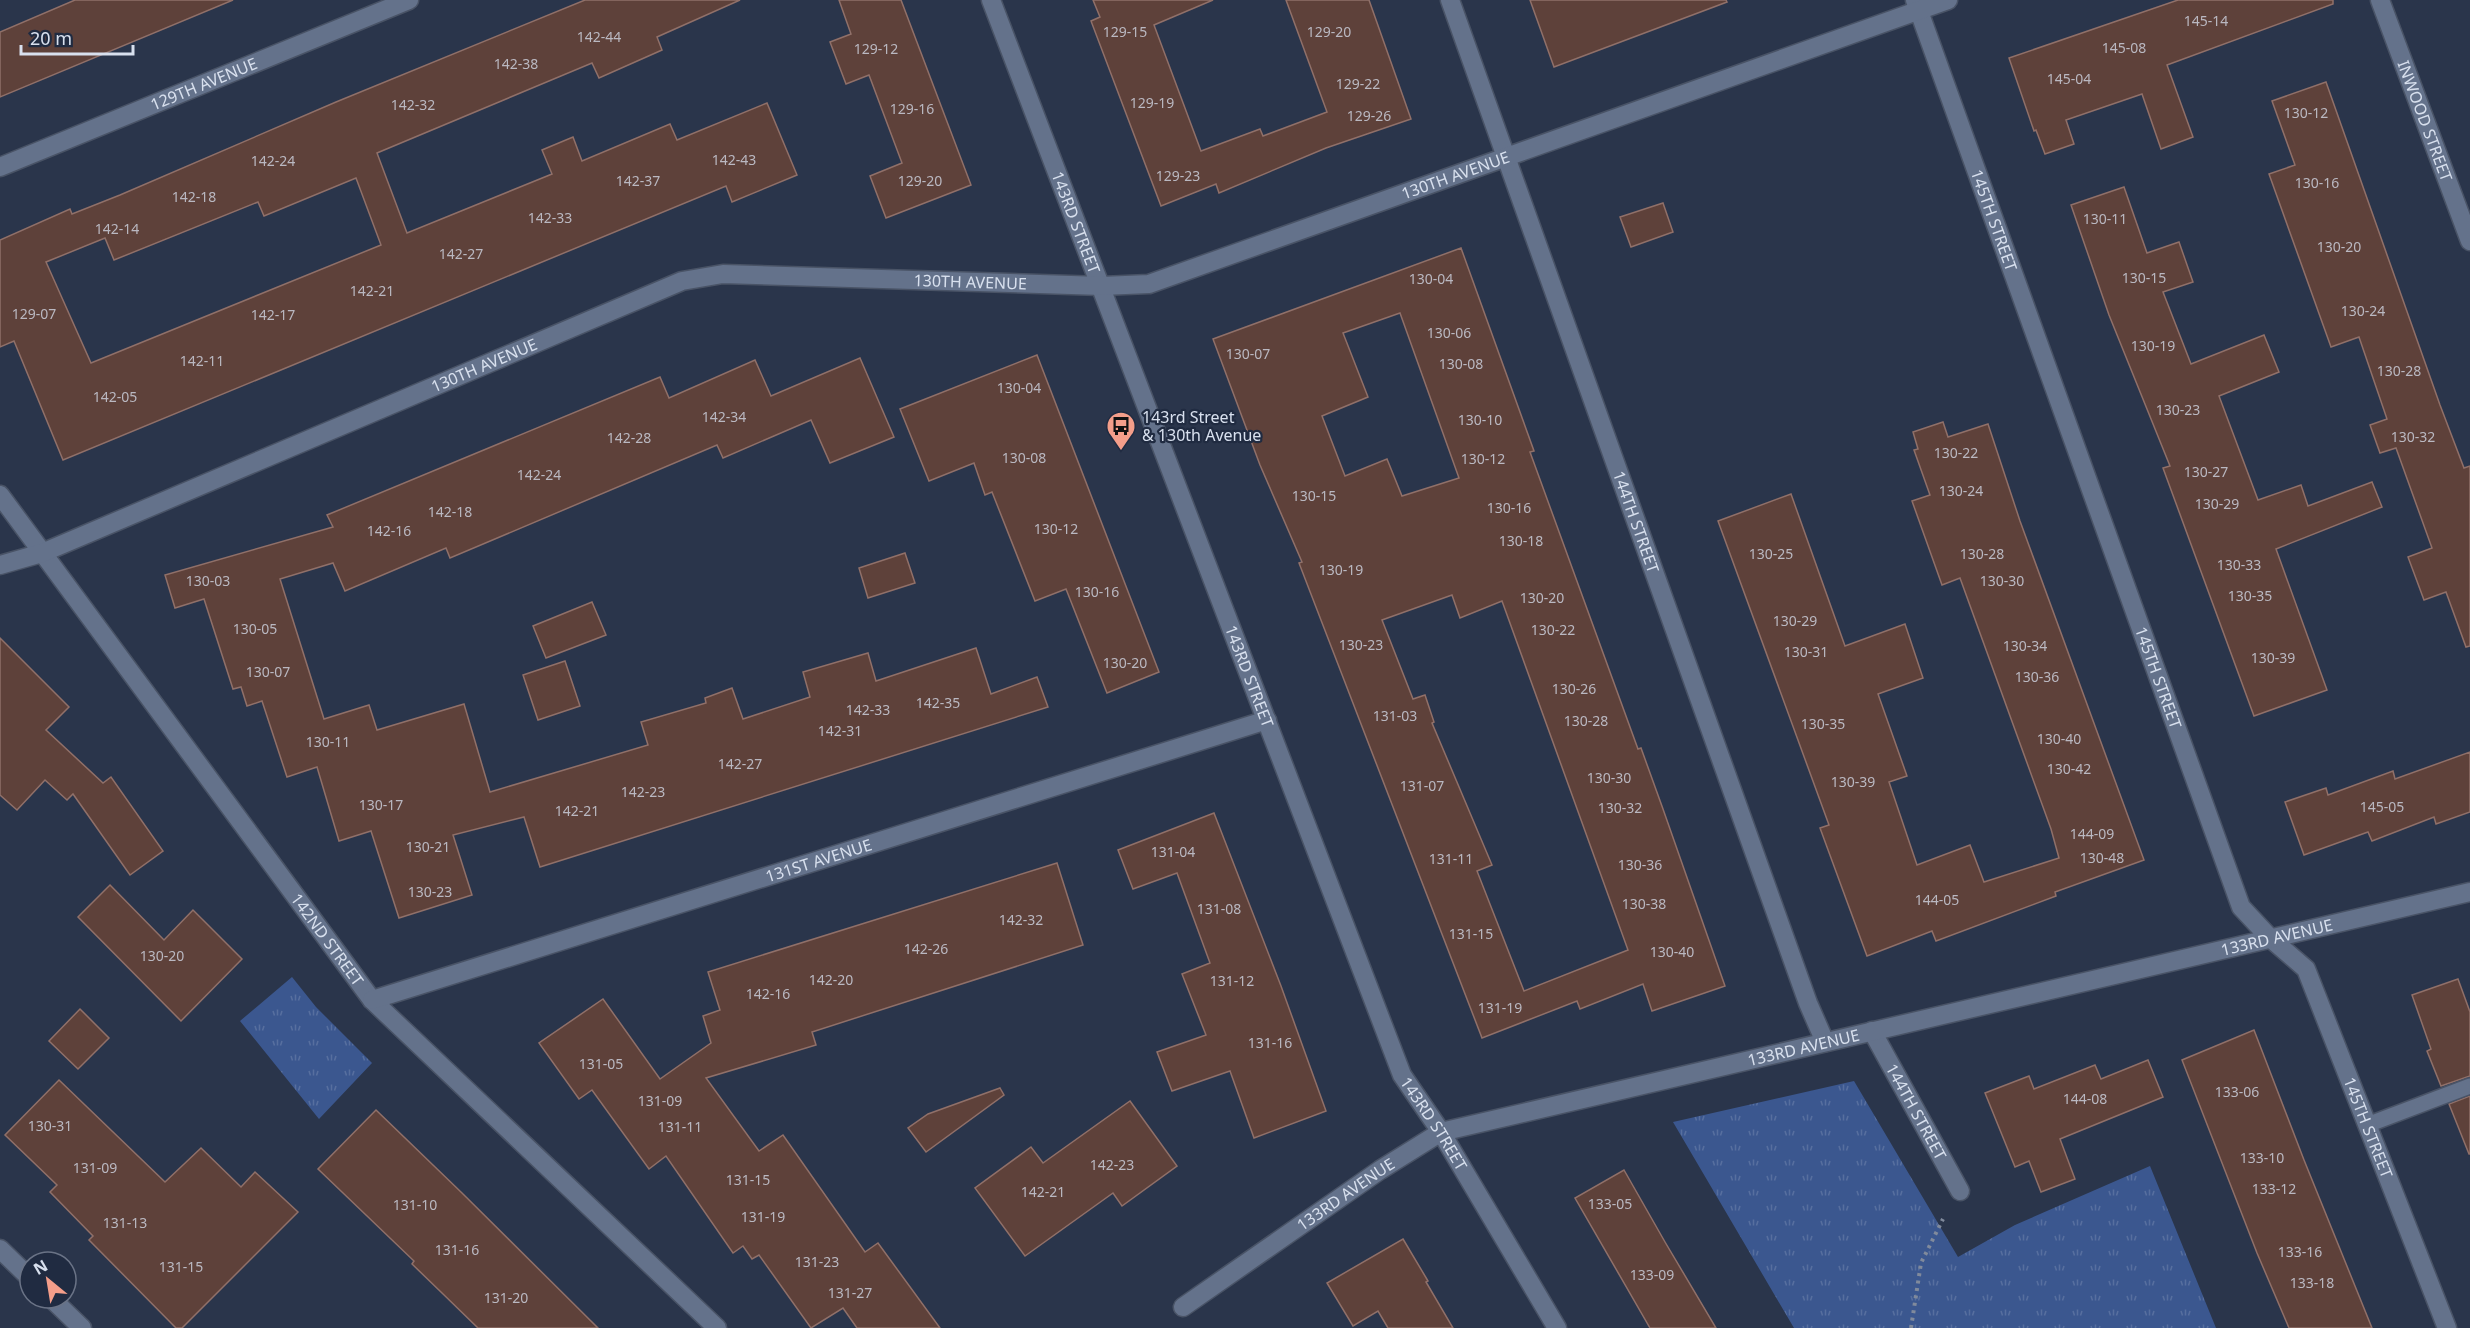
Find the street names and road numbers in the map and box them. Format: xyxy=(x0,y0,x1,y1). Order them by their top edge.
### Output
street label: 129TH AVENUE xyxy=(147,52,260,115)
street label: INWOOD STREET xyxy=(2393,57,2458,185)
street label: 130TH AVENUE xyxy=(1398,146,1512,204)
street label: 145TH STREET xyxy=(1966,166,2023,274)
street label: 143RD STREET xyxy=(1046,168,1106,277)
street label: 130TH AVENUE xyxy=(913,269,1027,295)
street label: 130TH AVENUE xyxy=(428,333,540,397)
street label: 144TH STREET xyxy=(1608,468,1665,576)
street label: 143RD STREET xyxy=(1220,622,1279,731)
street label: 145TH STREET xyxy=(2130,624,2187,732)
street label: 131ST AVENUE xyxy=(763,833,875,887)
street label: 142ND STREET xyxy=(286,889,369,990)
street label: 133RD AVENUE xyxy=(2219,913,2335,961)
street label: 133RD AVENUE xyxy=(1745,1024,1862,1071)
street label: 144TH STREET xyxy=(1881,1060,1952,1164)
street label: 143RD STREET xyxy=(1395,1072,1472,1175)
street label: 145TH STREET xyxy=(2338,1074,2398,1181)
street label: 133RD AVENUE xyxy=(1292,1153,1399,1236)

